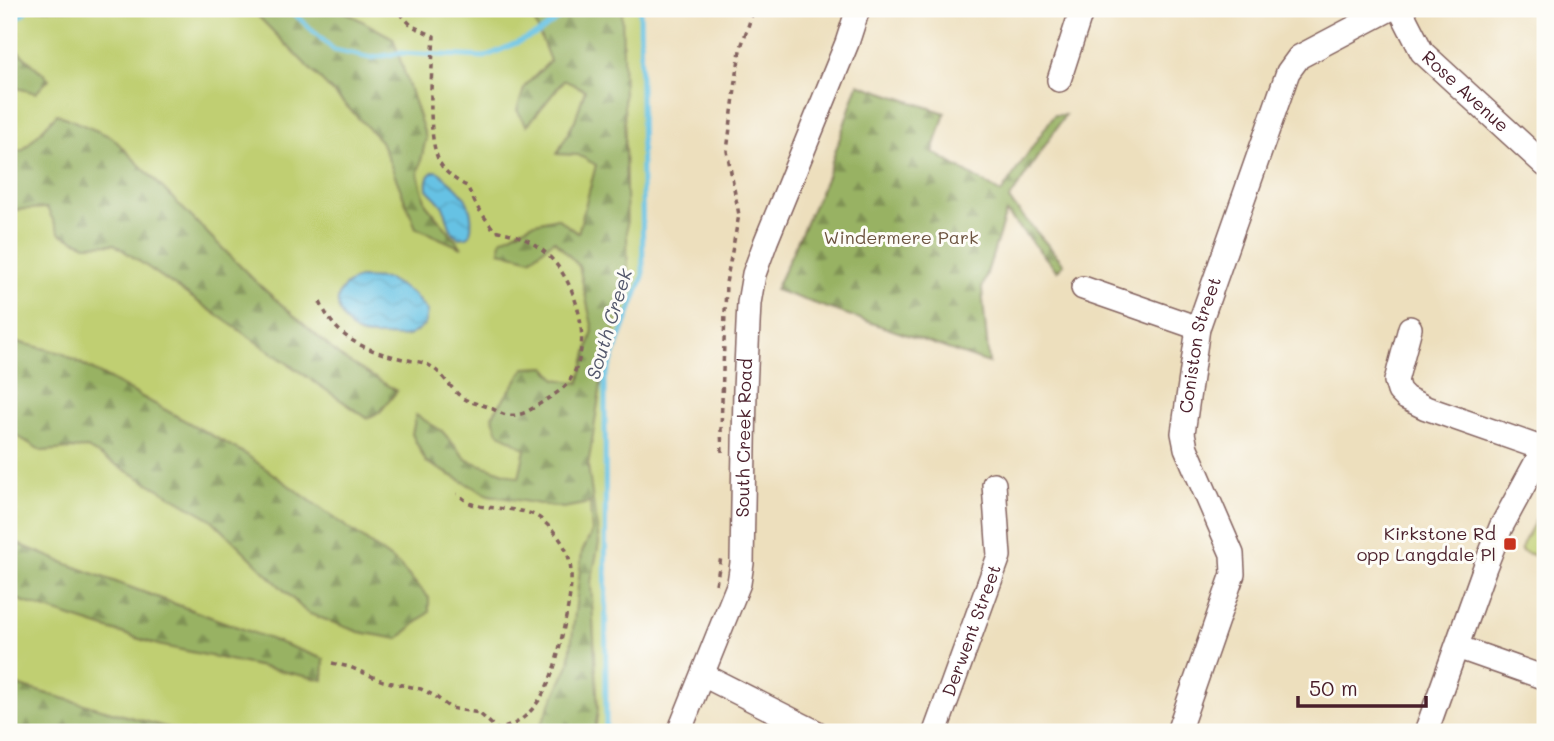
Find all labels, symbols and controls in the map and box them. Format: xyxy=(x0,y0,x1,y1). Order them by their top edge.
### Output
street label: Rose Avenue xyxy=(1417,45,1515,137)
park label: Windermere Park xyxy=(823,225,979,249)
water label: South Creek xyxy=(580,265,637,382)
street label: Coniston Street xyxy=(1173,273,1226,415)
street label: South Creek Road xyxy=(730,358,757,518)
place label: Kirkstone Rd opp Langdale Pl xyxy=(1357,521,1496,566)
marker: Kirkstone Rd opp Langdale Pl xyxy=(1502,536,1518,552)
street label: Derwent Street xyxy=(936,561,1006,699)
scale bar xyxy=(1298,664,1426,708)
text: 50 m xyxy=(1309,674,1358,701)

